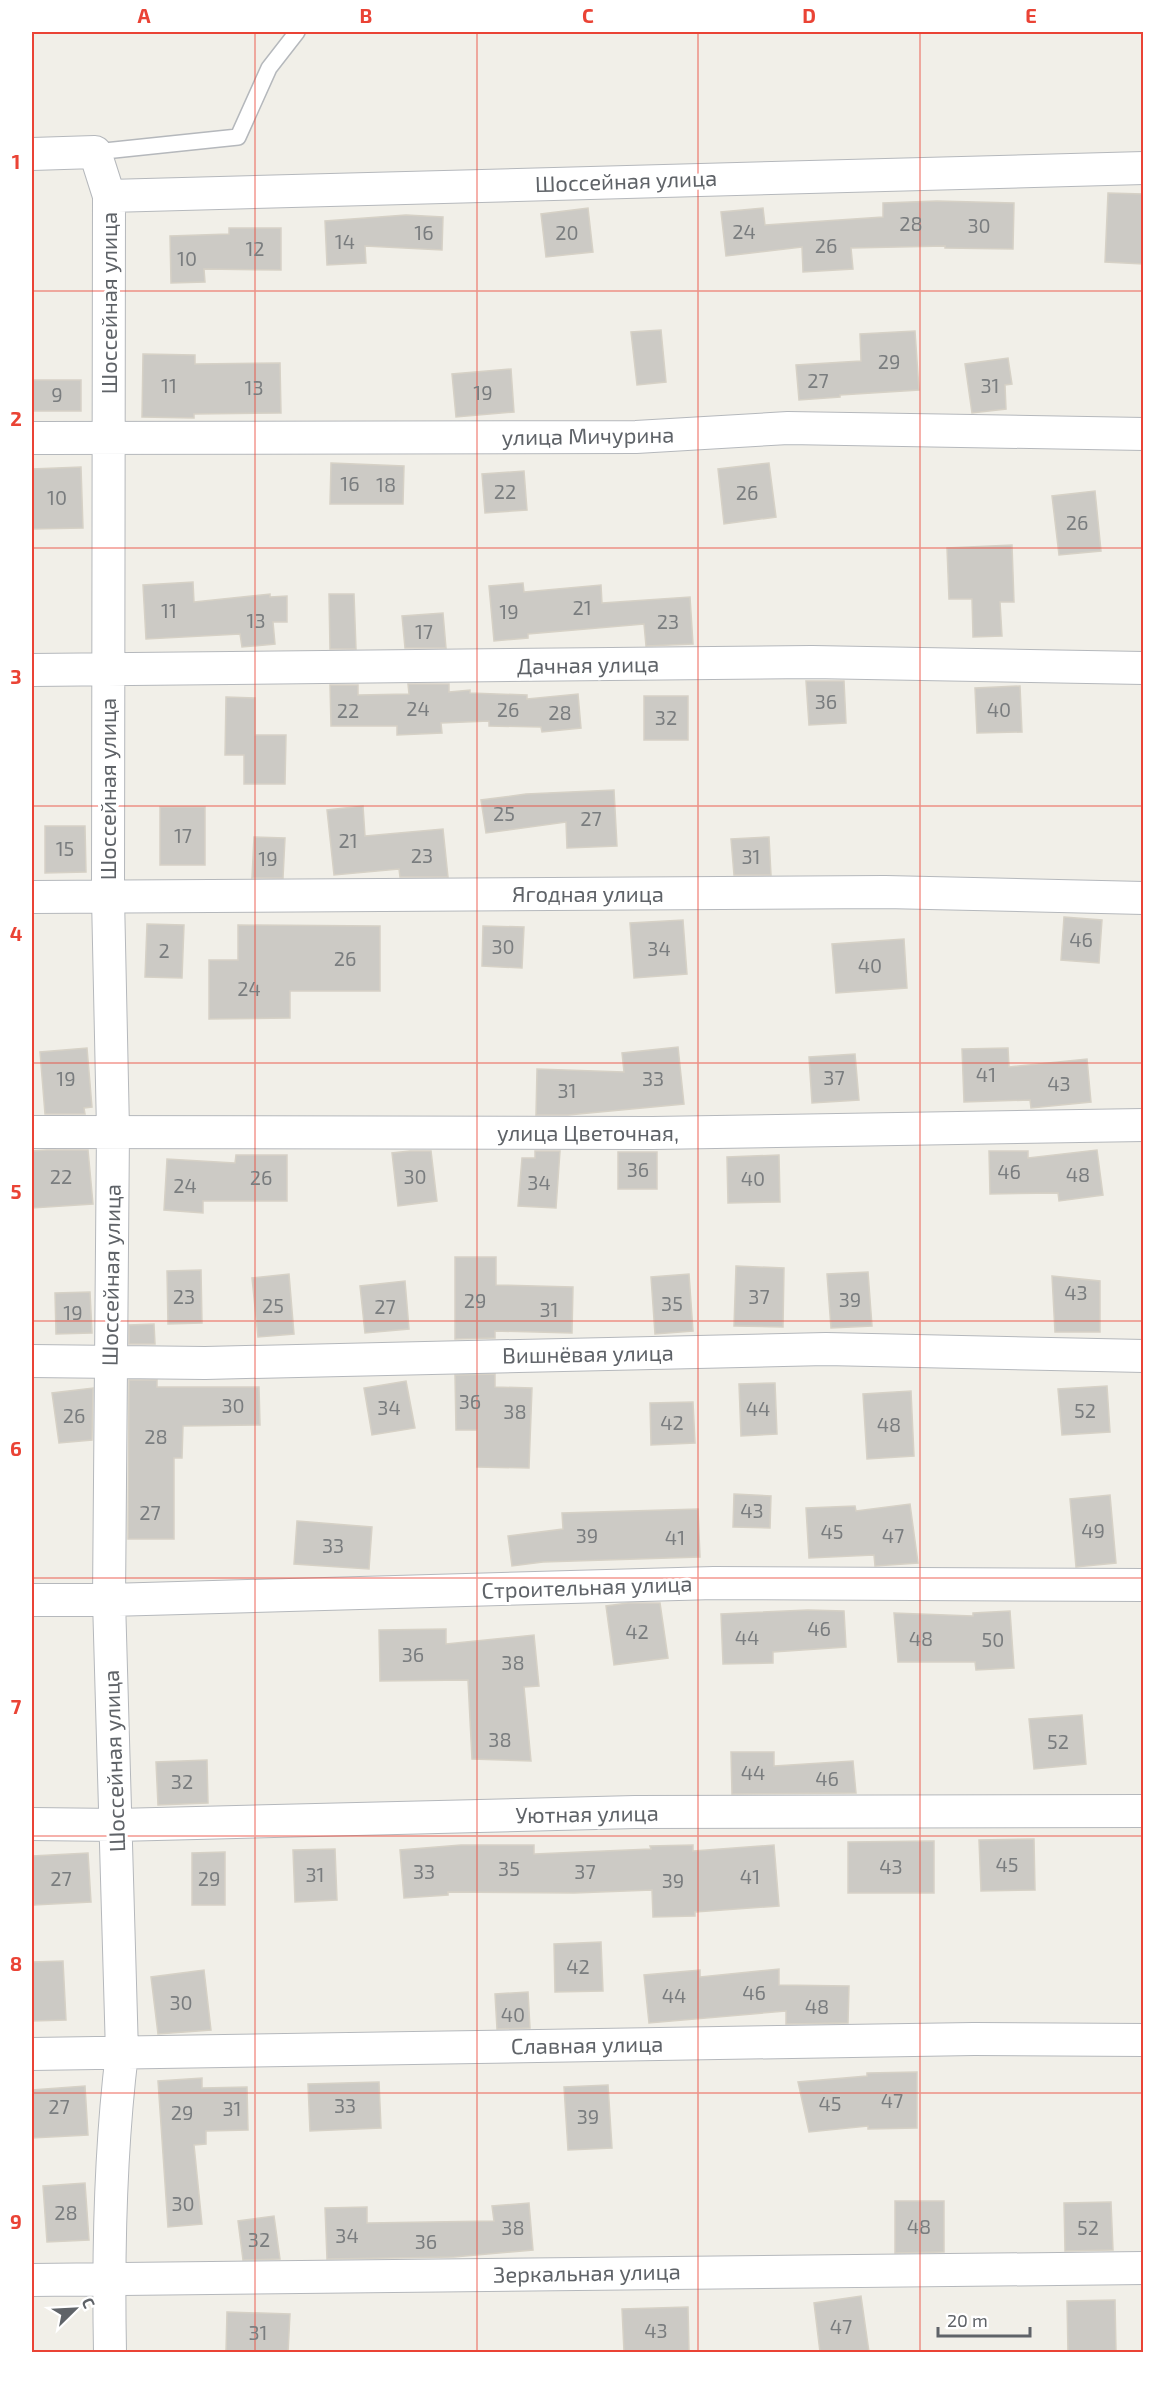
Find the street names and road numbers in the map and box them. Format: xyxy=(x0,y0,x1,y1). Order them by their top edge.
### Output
street label: Шоссейная улица xyxy=(534,164,718,197)
street label: Шоссейная улица xyxy=(95,212,122,394)
street label: улица Мичурина xyxy=(501,420,675,451)
street label: Дачная улица xyxy=(517,650,659,679)
street label: Шоссейная улица xyxy=(94,698,121,880)
street label: Ягодная улица xyxy=(512,880,664,907)
street label: улица Цветочная, xyxy=(497,1119,679,1146)
street label: Шоссейная улица xyxy=(95,1184,126,1366)
street label: Вишнёвая улица xyxy=(502,1339,674,1368)
street label: Строительная улица xyxy=(481,1569,693,1604)
street label: Шоссейная улица xyxy=(97,1669,130,1853)
street label: Уютная улица xyxy=(515,1799,659,1828)
street label: Славная улица xyxy=(511,2030,663,2059)
street label: Зеркальная улица xyxy=(493,2257,681,2288)

